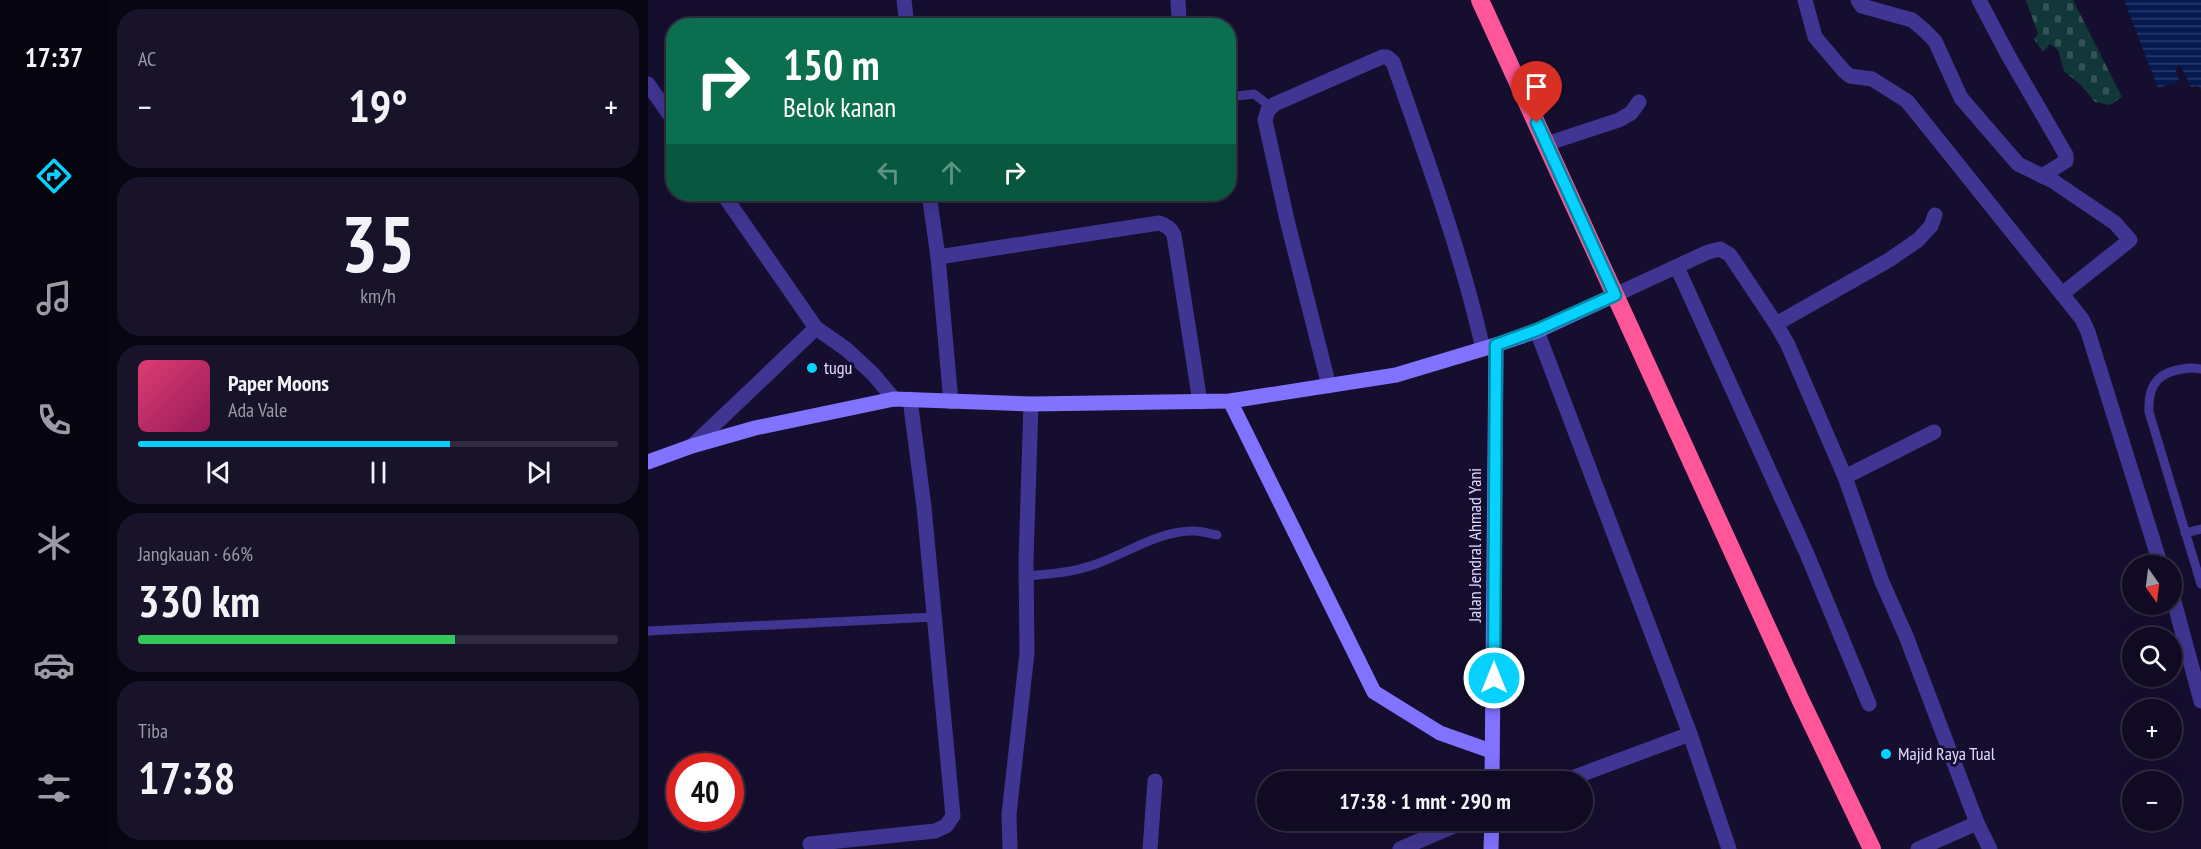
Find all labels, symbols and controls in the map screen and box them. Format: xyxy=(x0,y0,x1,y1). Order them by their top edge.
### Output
text: 150 m xyxy=(783,37,880,92)
text: 17:37 xyxy=(25,40,83,74)
icon: right xyxy=(684,42,762,120)
text: AC xyxy=(138,46,156,72)
pin xyxy=(1511,61,1562,123)
icon: arrive xyxy=(1520,70,1553,103)
text: 19° xyxy=(348,76,408,134)
text: − xyxy=(138,85,152,128)
text: + xyxy=(604,85,618,128)
text: Belok kanan xyxy=(783,90,896,124)
icon: directions xyxy=(33,155,75,197)
icon: left xyxy=(872,156,905,189)
icon: ahead xyxy=(935,156,968,189)
icon: right xyxy=(998,156,1031,189)
text: 35 xyxy=(341,193,415,294)
icon: music xyxy=(33,277,75,319)
text: km/h xyxy=(360,283,396,309)
place label: tugu xyxy=(824,356,852,379)
marker: tugu xyxy=(805,361,819,375)
text: Paper Moons xyxy=(228,369,329,397)
text: Ada Vale xyxy=(228,397,287,423)
icon: phone xyxy=(33,399,75,441)
icon: previous xyxy=(202,456,235,489)
icon: pause xyxy=(362,456,395,489)
icon: next xyxy=(522,456,555,489)
street label: Jalan Jendral Ahmad Yani xyxy=(1463,468,1486,623)
icon: climate xyxy=(33,522,75,564)
text: Jangkauan · 66% xyxy=(138,541,253,567)
north arrow xyxy=(2122,555,2182,615)
map controls xyxy=(2122,555,2182,831)
text: 330 km xyxy=(138,571,260,629)
button: search xyxy=(2122,627,2182,687)
icon: car xyxy=(33,644,75,686)
position arrow xyxy=(1462,646,1526,710)
button: + xyxy=(2122,699,2182,759)
text: Tiba xyxy=(138,718,168,744)
place label: Majid Raya Tual xyxy=(1898,742,1996,765)
marker: Majid Raya Tual xyxy=(1879,747,1893,761)
text: 17:38 xyxy=(138,748,235,806)
speed limit sign: 40 xyxy=(666,753,744,831)
icon: filters xyxy=(33,767,75,809)
button: − xyxy=(2122,771,2182,831)
text: 17:38 · 1 mnt · 290 m xyxy=(1339,787,1511,815)

